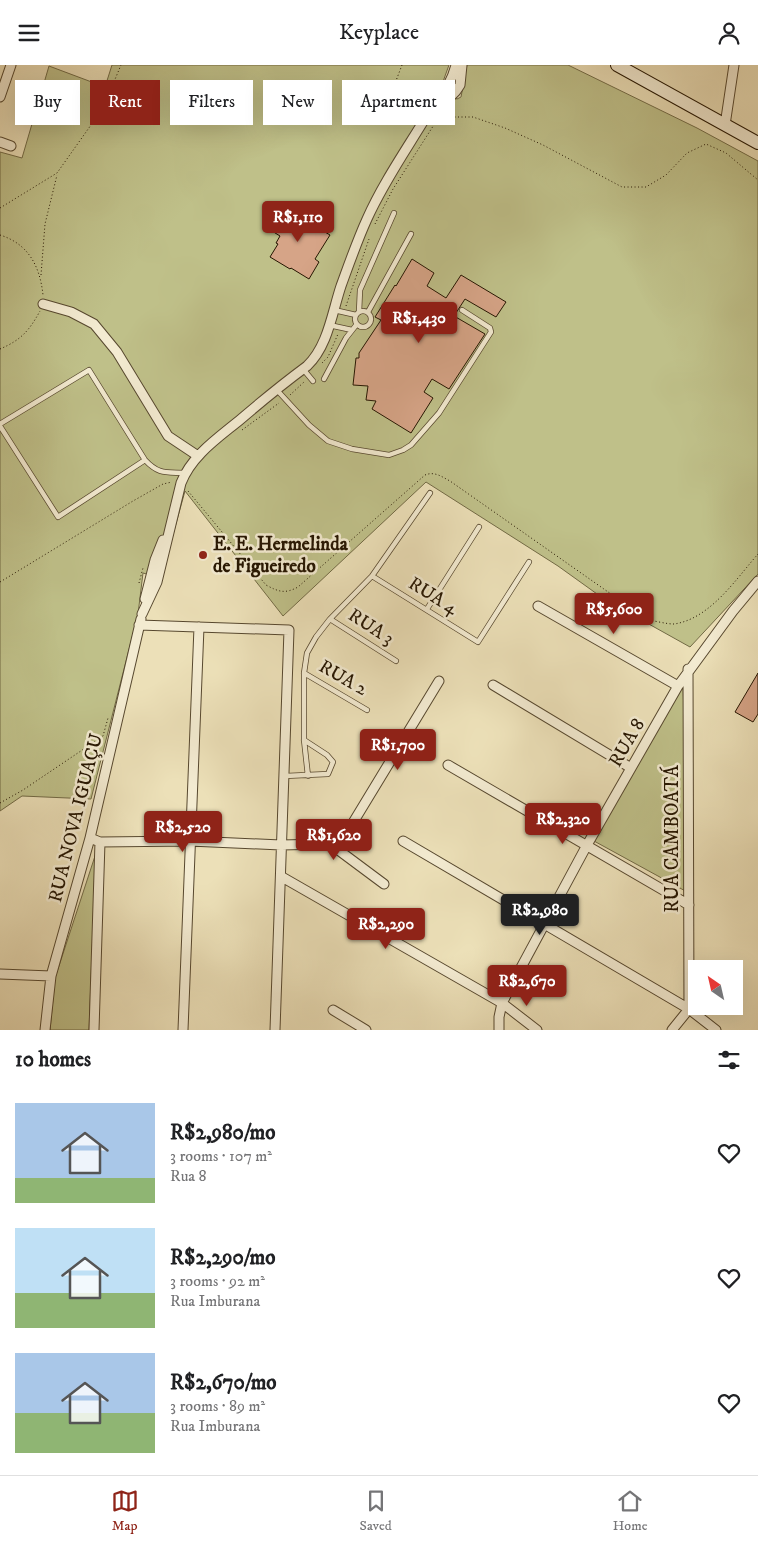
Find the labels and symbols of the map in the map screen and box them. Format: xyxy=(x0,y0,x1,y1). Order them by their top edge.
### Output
pin: R$1,110 xyxy=(252,201,344,243)
pin: R$1,430 xyxy=(373,301,465,344)
place label: E. E. Hermelinda de Figueiredo xyxy=(213,533,349,578)
marker: E. E. Hermelinda de Figueiredo xyxy=(197,549,209,561)
street label: RUA 4 xyxy=(404,572,463,621)
pin: R$5,600 xyxy=(568,593,660,635)
street label: RUA 3 xyxy=(344,604,398,650)
street label: RUA 2 xyxy=(315,655,372,701)
street label: RUA 8 xyxy=(604,715,650,771)
pin: R$1,700 xyxy=(352,729,444,771)
street label: RUA NOVA IGUAÇU xyxy=(44,731,108,905)
street label: RUA CAMBOATÁ xyxy=(659,764,684,913)
pin: R$2,320 xyxy=(517,803,609,845)
pin: R$2,520 xyxy=(137,811,229,853)
pin: R$1,620 xyxy=(288,819,380,861)
pin: R$2,980 xyxy=(494,893,586,936)
pin: R$2,290 xyxy=(340,907,432,950)
north arrow xyxy=(688,960,742,1015)
pin: R$2,670 xyxy=(481,965,573,1007)

